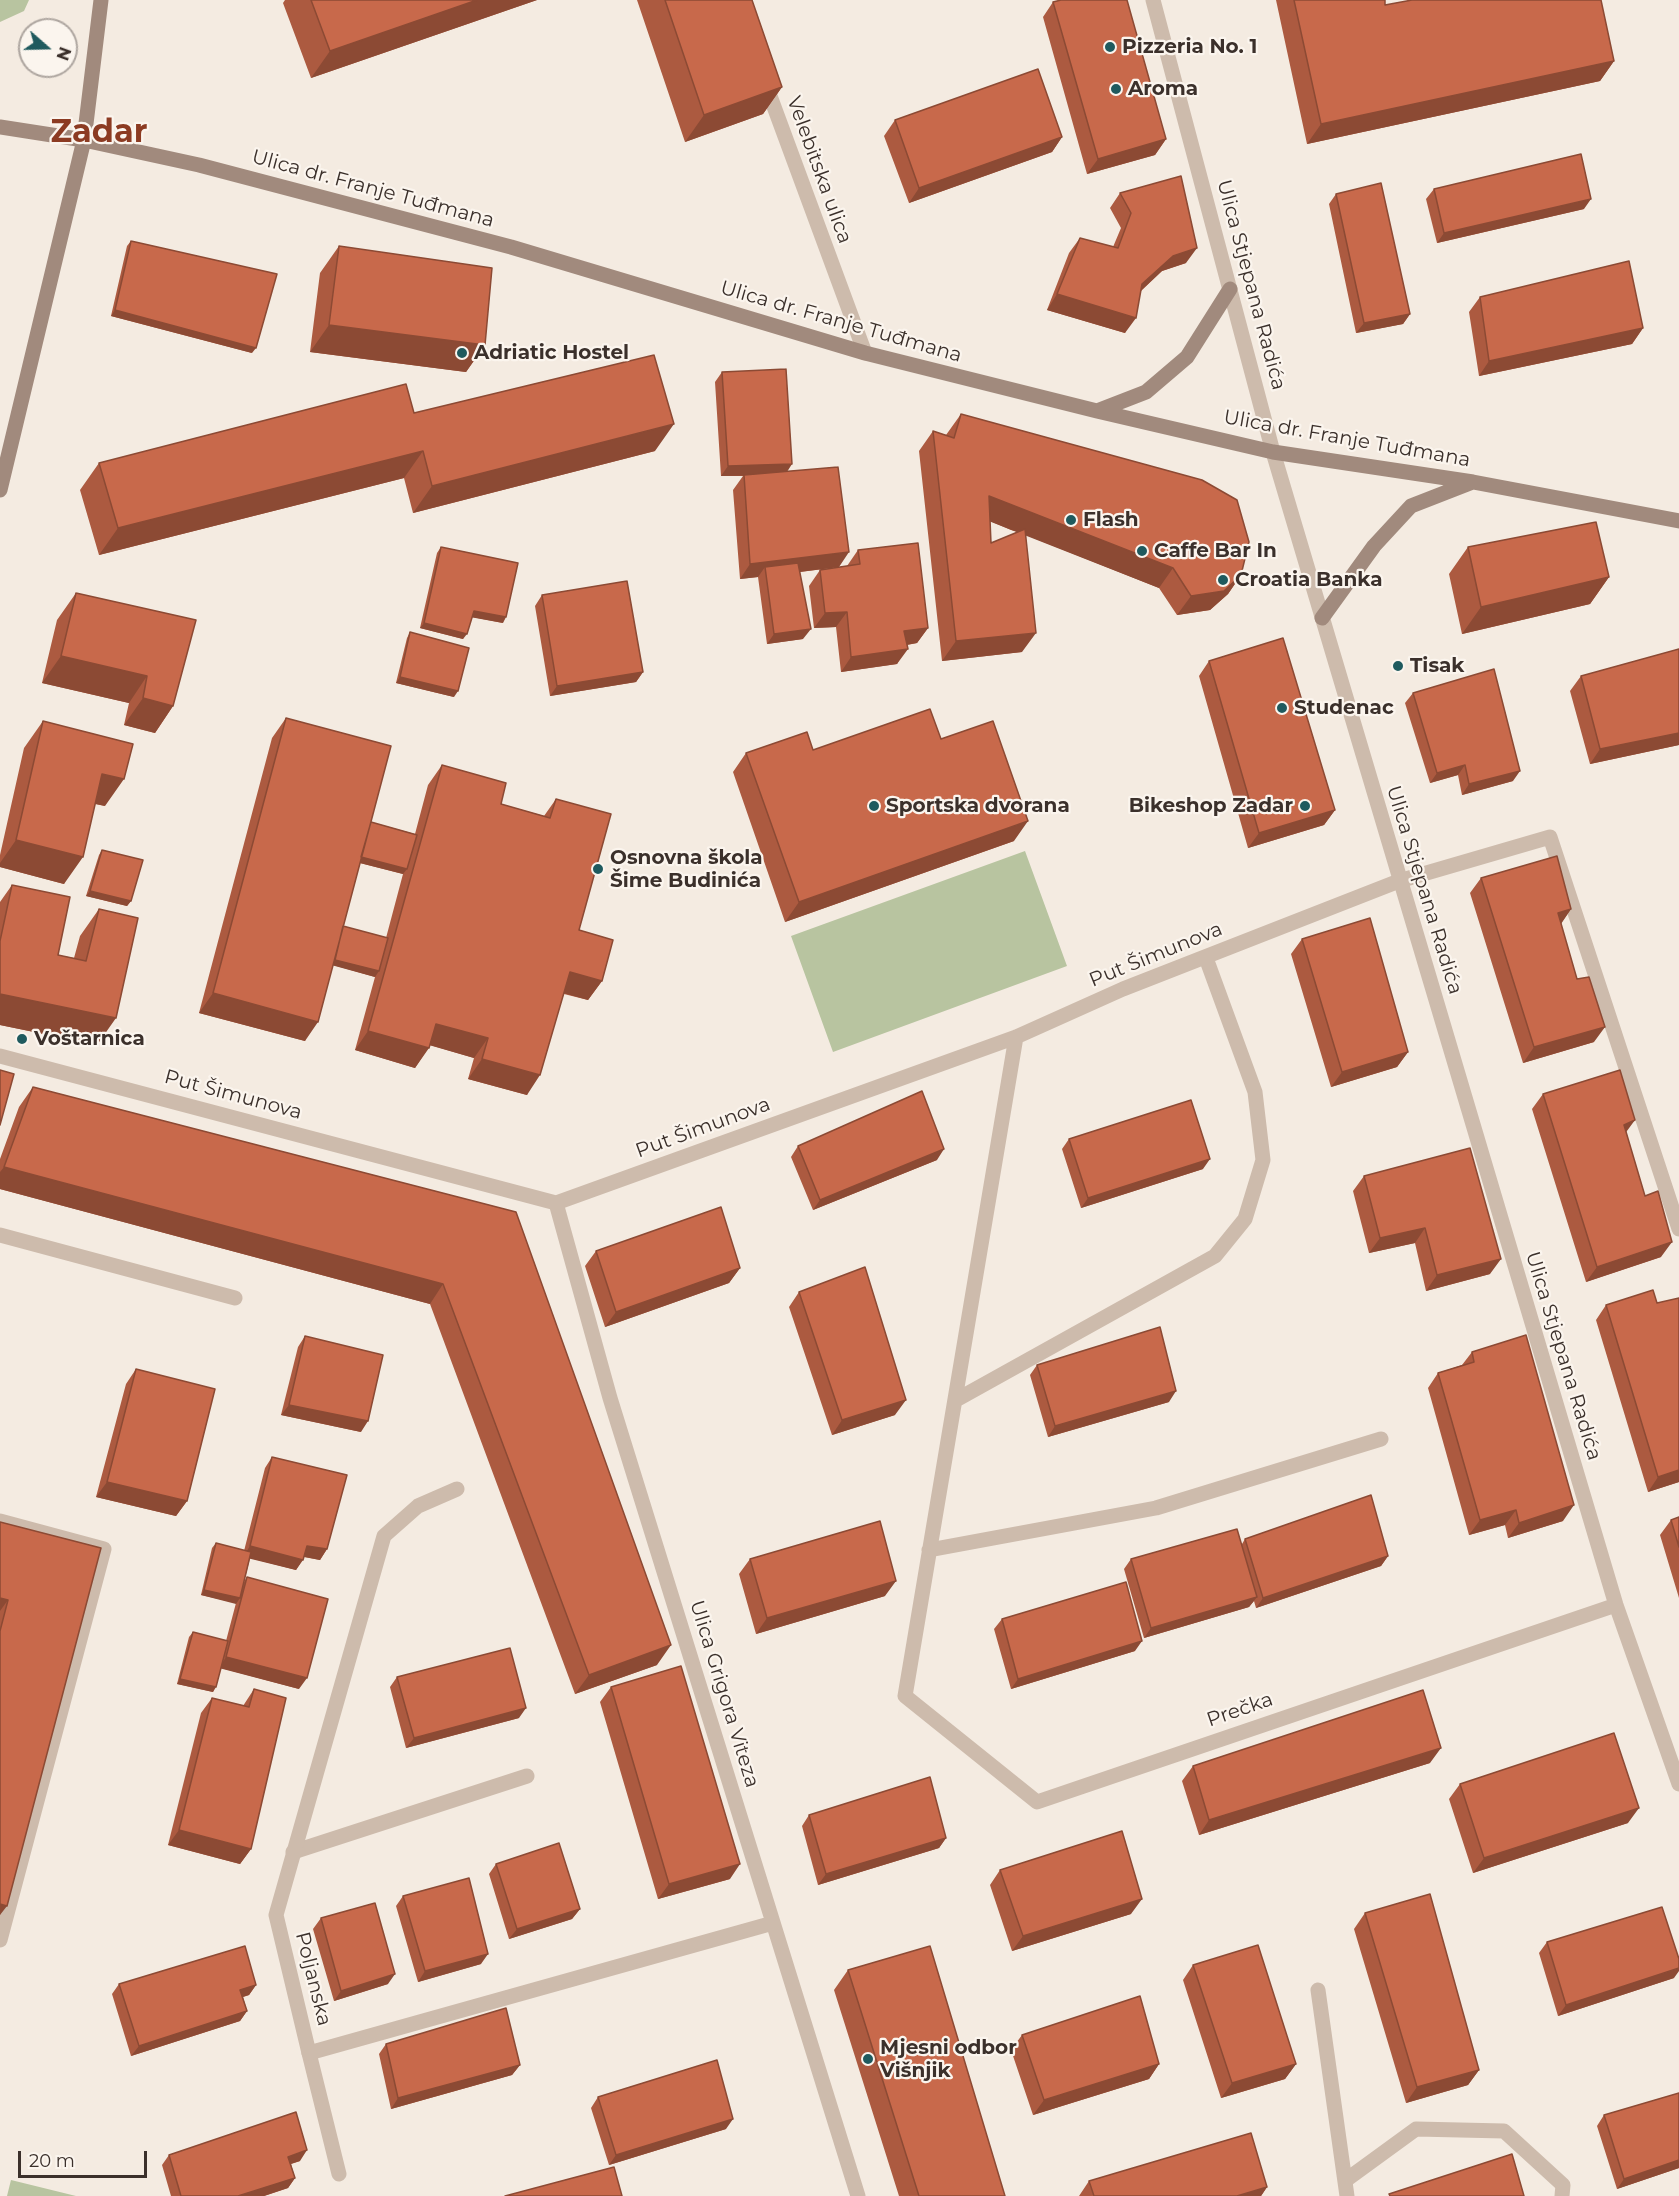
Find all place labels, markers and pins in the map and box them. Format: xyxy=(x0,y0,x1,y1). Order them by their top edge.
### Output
place label: Pizzeria No. 1 xyxy=(1122,35,1257,59)
marker: Pizzeria No. 1 xyxy=(1103,40,1117,54)
place label: Aroma xyxy=(1128,77,1198,101)
marker: Aroma xyxy=(1109,82,1123,96)
place label: Adriatic Hostel xyxy=(474,341,629,365)
marker: Adriatic Hostel xyxy=(455,346,469,360)
place label: Flash xyxy=(1083,508,1139,532)
marker: Flash xyxy=(1064,513,1078,527)
place label: Caffe Bar In xyxy=(1154,539,1277,563)
marker: Caffe Bar In xyxy=(1135,544,1149,558)
place label: Croatia Banka xyxy=(1235,568,1383,592)
marker: Croatia Banka xyxy=(1216,573,1230,587)
place label: Tisak xyxy=(1410,654,1464,678)
marker: Tisak xyxy=(1391,659,1405,673)
place label: Studenac xyxy=(1294,696,1394,720)
marker: Studenac xyxy=(1275,701,1289,715)
place label: Sportska dvorana xyxy=(886,794,1070,818)
place label: Bikeshop Zadar xyxy=(1129,794,1293,818)
marker: Sportska dvorana xyxy=(867,799,881,813)
marker: Bikeshop Zadar xyxy=(1298,799,1312,813)
place label: Osnovna škola Šime Budinića xyxy=(610,846,763,893)
marker: Osnovna škola Šime Budinića xyxy=(591,862,605,876)
place label: Voštarnica xyxy=(34,1027,145,1051)
marker: Voštarnica xyxy=(15,1032,29,1046)
place label: Mjesni odbor Višnjik xyxy=(880,2036,1017,2083)
marker: Mjesni odbor Višnjik xyxy=(861,2052,875,2066)

